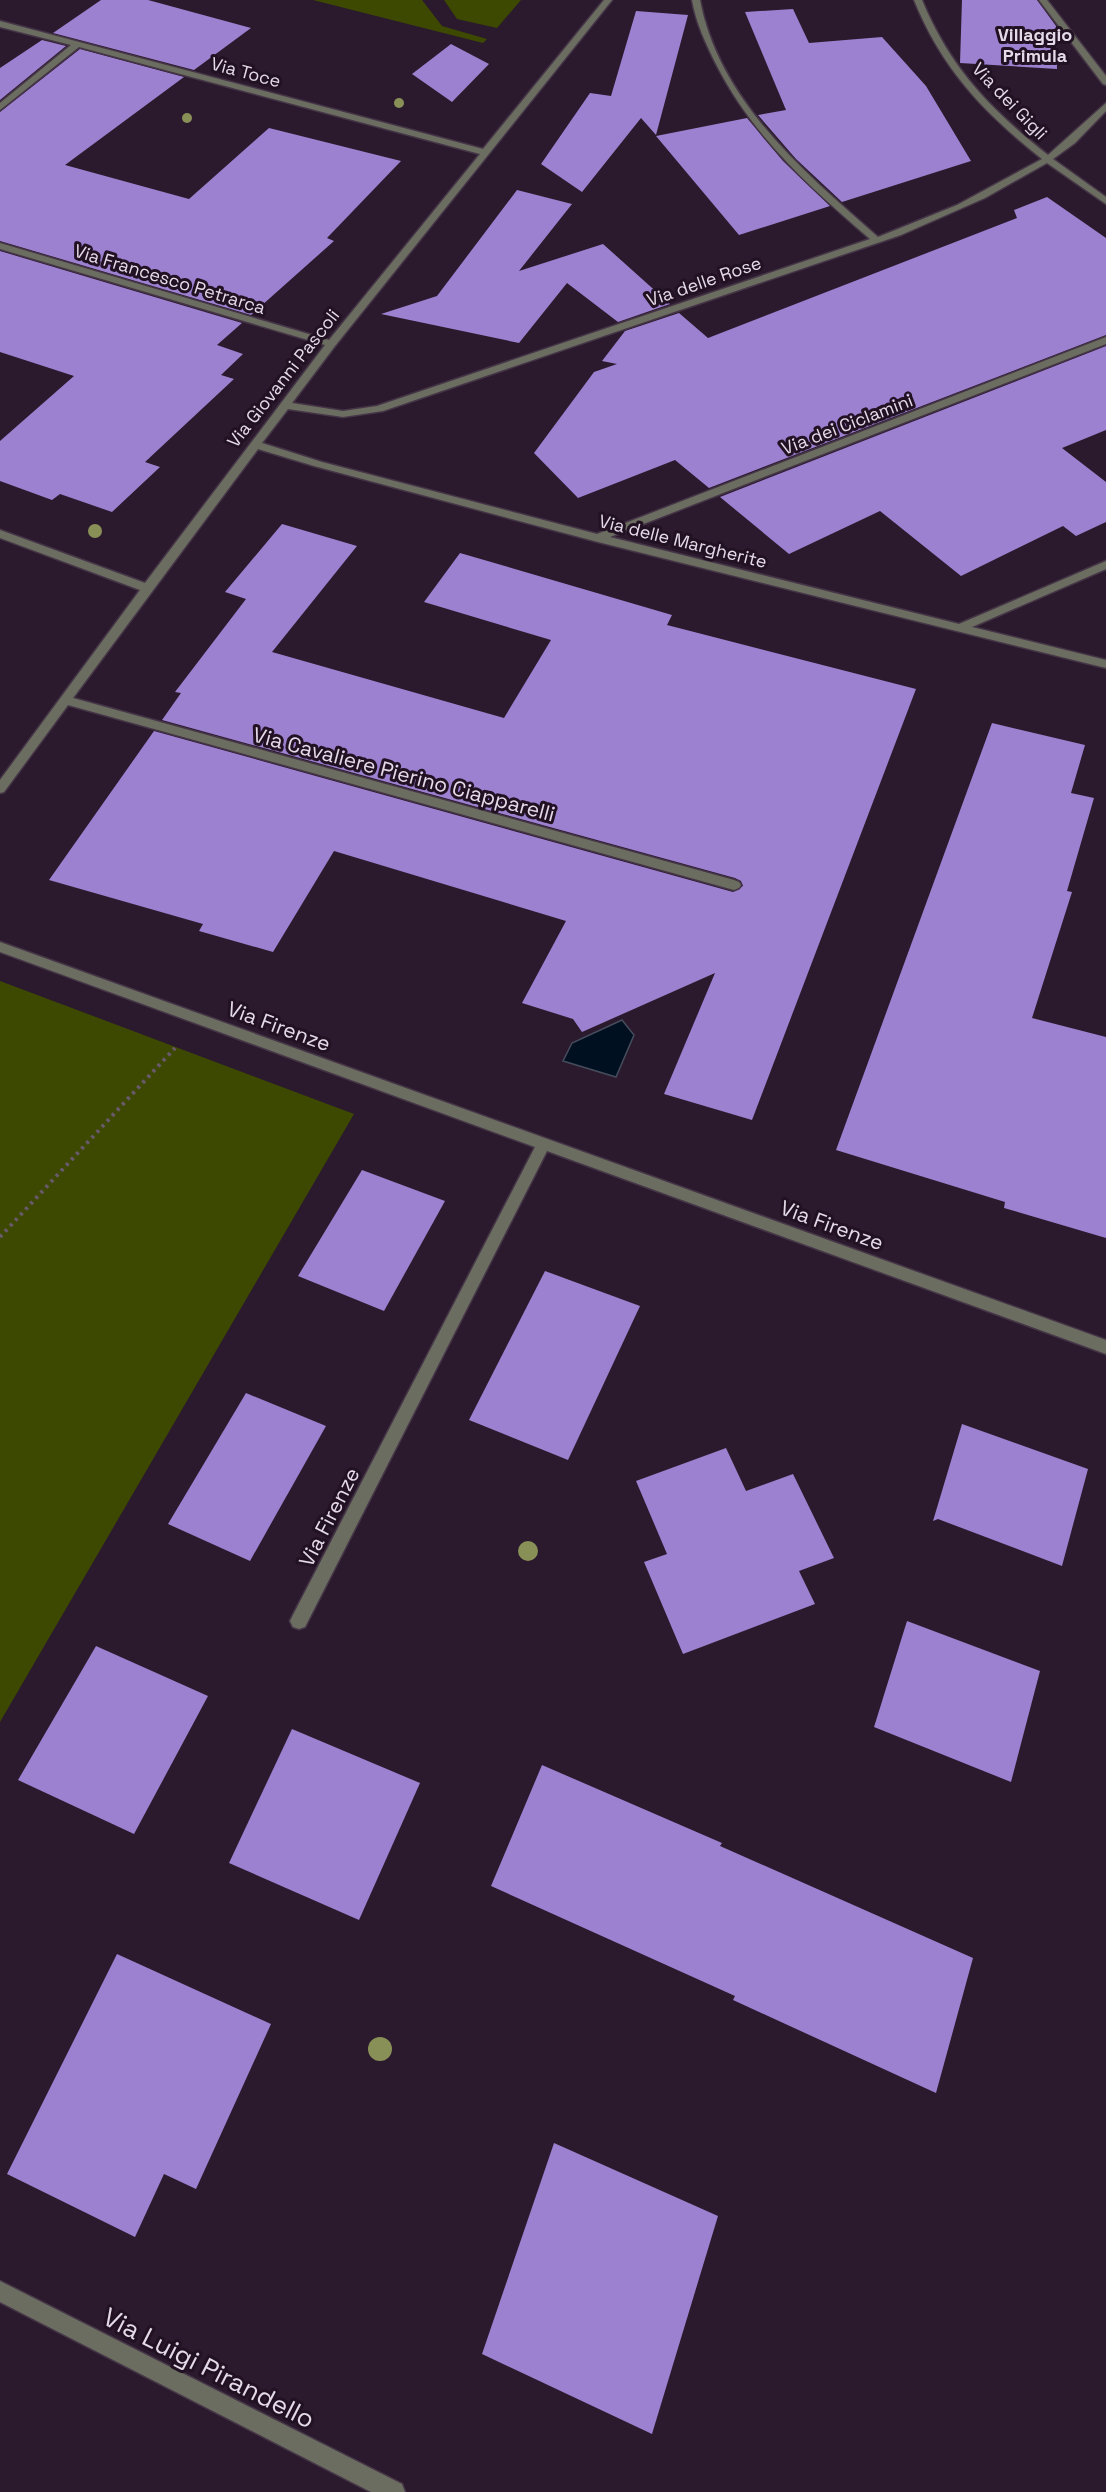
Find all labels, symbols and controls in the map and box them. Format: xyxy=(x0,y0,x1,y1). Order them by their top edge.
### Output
district label: Villaggio Primula xyxy=(998,23,1072,67)
street label: Via Toce xyxy=(209,52,283,92)
street label: Via dei Gigli xyxy=(968,58,1052,144)
street label: Via Francesco Petrarca xyxy=(71,239,269,319)
street label: Via delle Rose xyxy=(644,251,764,311)
street label: Via Giovanni Pascoli xyxy=(222,304,344,452)
street label: Via dei Ciclamini xyxy=(778,388,916,460)
street label: Via delle Margherite xyxy=(597,509,769,573)
street label: Via Cavaliere Pierino Ciapparelli xyxy=(250,721,558,827)
street label: Via Firenze xyxy=(224,995,334,1057)
street label: Via Firenze xyxy=(777,1194,887,1256)
street label: Via Firenze xyxy=(292,1463,366,1571)
street label: Via Luigi Pirandello xyxy=(97,2300,321,2436)

